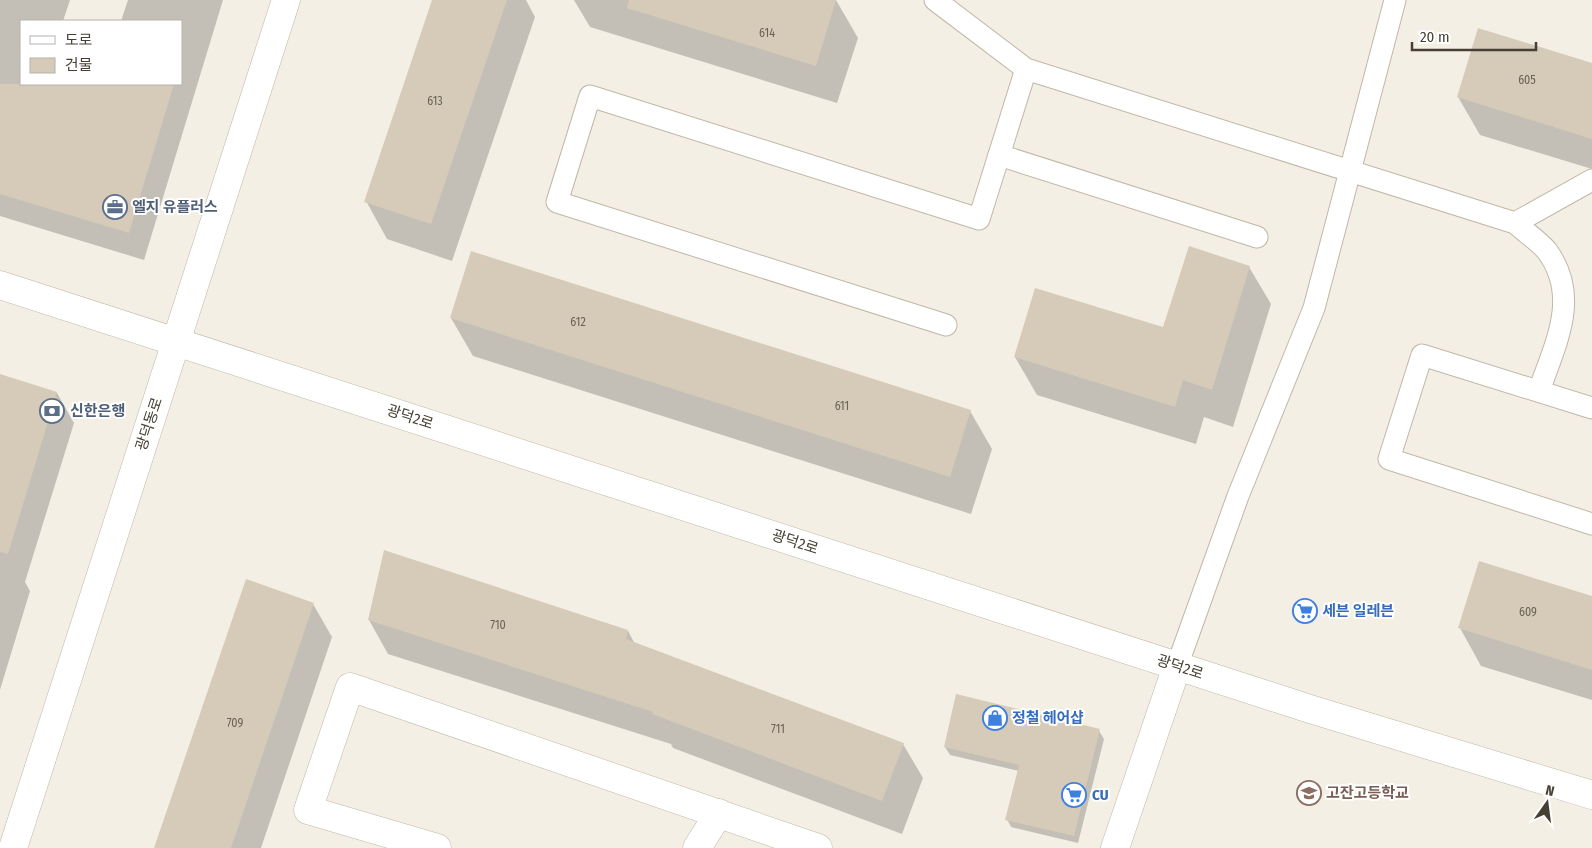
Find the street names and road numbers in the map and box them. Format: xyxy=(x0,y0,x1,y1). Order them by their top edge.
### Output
street label: 광덕동로 xyxy=(132,395,166,453)
street label: 광덕2로 xyxy=(384,401,436,433)
street label: 광덕2로 xyxy=(769,526,821,558)
street label: 광덕2로 xyxy=(1154,651,1206,683)

